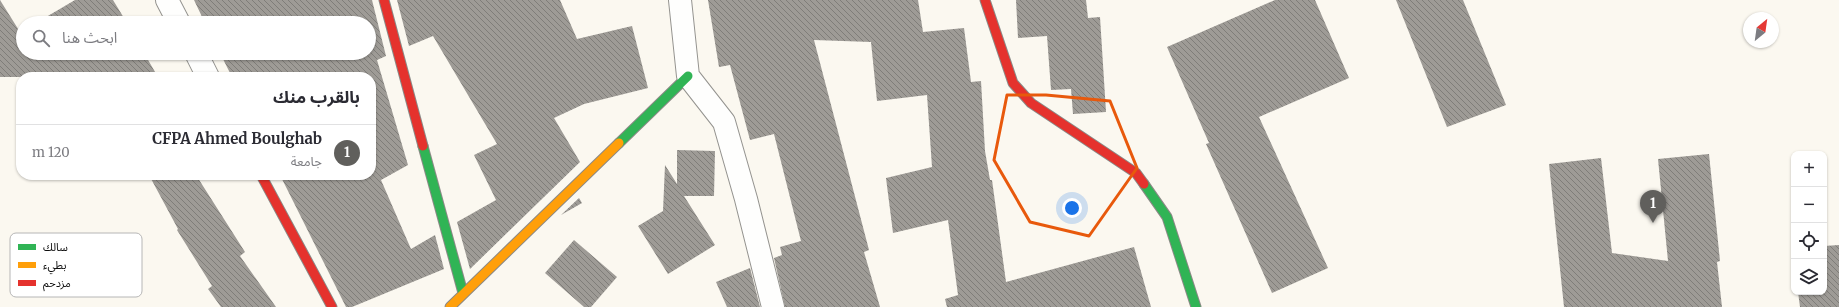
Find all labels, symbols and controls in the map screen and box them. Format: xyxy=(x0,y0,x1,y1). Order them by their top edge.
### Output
north arrow xyxy=(1743,12,1779,48)
search box xyxy=(16,16,376,60)
icon: search xyxy=(30,27,52,49)
text: ابحث هنا xyxy=(62,28,117,47)
text: بالقرب منك xyxy=(273,86,360,108)
text: CFPA Ahmed Boulghab xyxy=(152,129,322,148)
text: 120 m xyxy=(32,144,70,161)
text: 1 xyxy=(344,144,350,161)
map controls xyxy=(1791,151,1827,295)
button: + xyxy=(1791,151,1827,187)
text: جامعة xyxy=(291,153,322,170)
button: − xyxy=(1791,187,1827,223)
pin: 1 xyxy=(1640,190,1666,223)
your location xyxy=(1062,198,1082,218)
button: locate xyxy=(1791,223,1827,259)
legend xyxy=(10,233,142,297)
text: سالك xyxy=(43,240,68,254)
text: بطيء xyxy=(43,258,66,275)
button: layers xyxy=(1791,259,1827,295)
text: مزدحم xyxy=(43,276,71,292)

